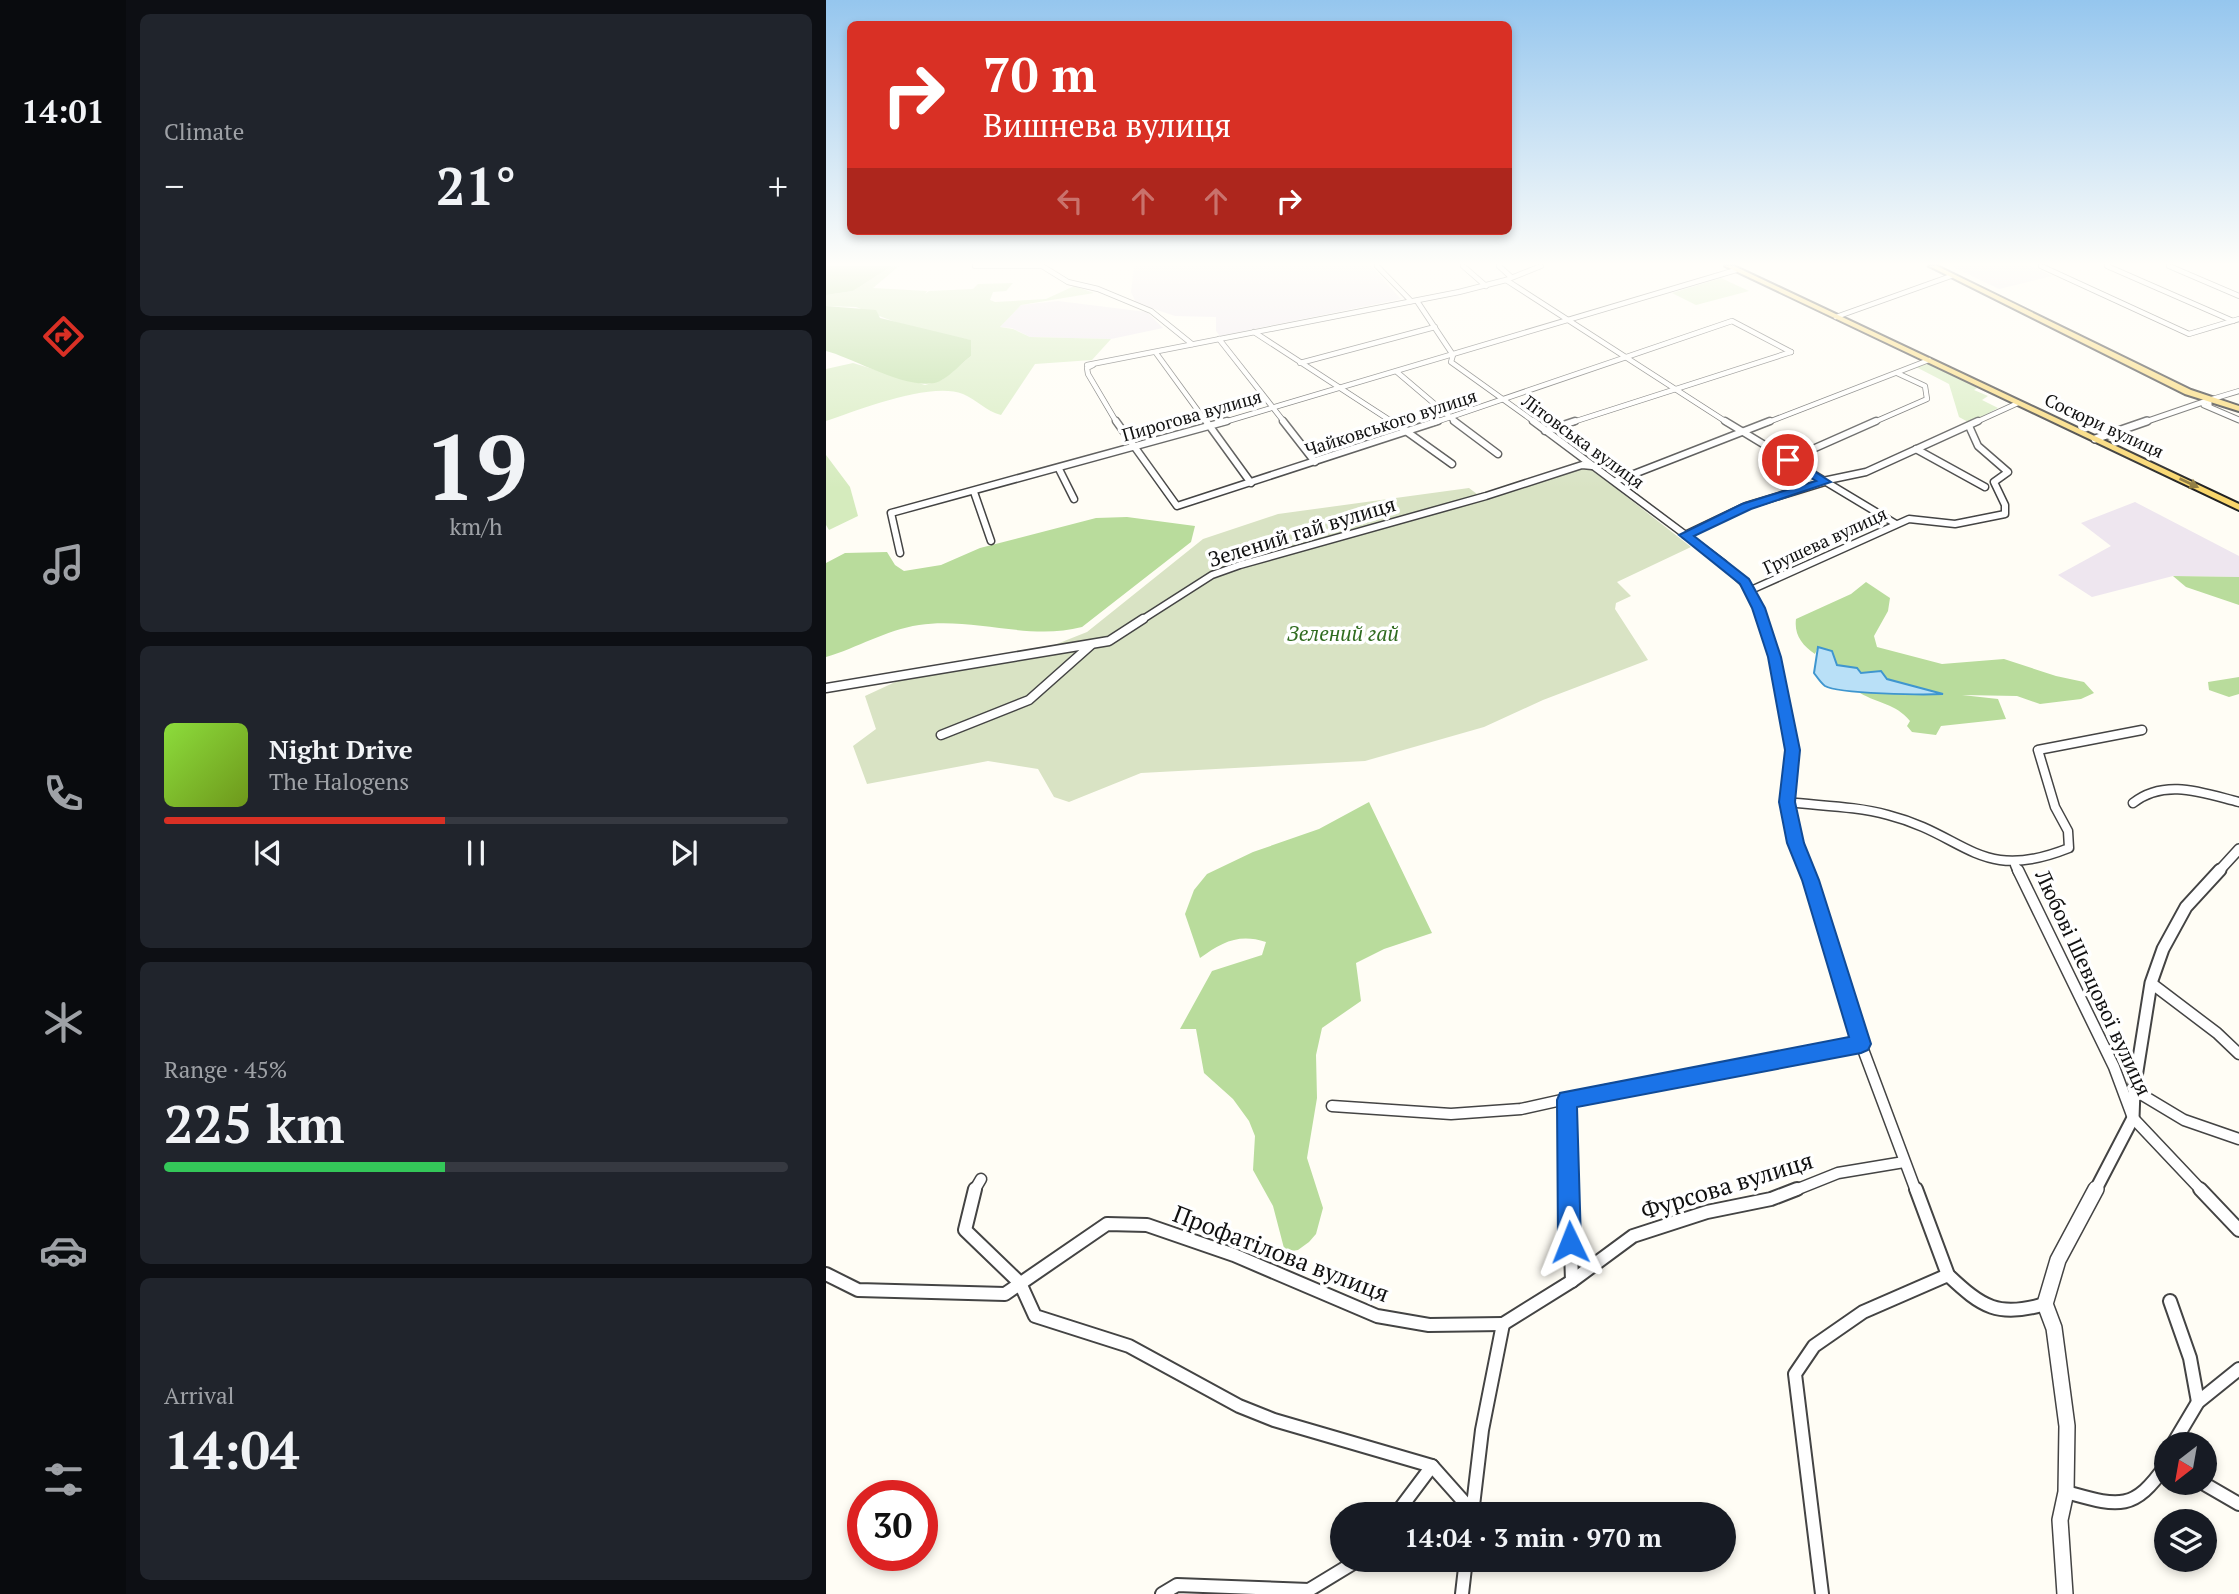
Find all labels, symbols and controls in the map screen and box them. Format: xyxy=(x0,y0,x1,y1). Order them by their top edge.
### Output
text: 70 m xyxy=(983,41,1097,106)
icon: right xyxy=(868,49,959,140)
text: 14:01 xyxy=(21,90,105,132)
text: Вишнева вулиця xyxy=(983,104,1231,146)
text: Climate xyxy=(164,116,244,147)
text: 21° xyxy=(436,151,516,220)
text: − xyxy=(164,161,184,211)
text: + xyxy=(768,161,788,211)
icon: left xyxy=(1051,182,1089,220)
icon: ahead xyxy=(1124,182,1162,220)
icon: ahead xyxy=(1197,182,1235,220)
icon: right xyxy=(1270,182,1308,220)
icon: directions xyxy=(39,312,88,361)
street label: Чайковського вулиця xyxy=(1302,383,1480,461)
street label: Пирогова вулиця xyxy=(1119,384,1264,446)
street label: Сосюри вулиця xyxy=(2041,387,2168,463)
street label: Літовська вулиця xyxy=(1517,388,1650,494)
text: 19 xyxy=(425,405,527,526)
pin xyxy=(1758,430,1818,490)
icon: arrive xyxy=(1769,441,1807,479)
one-way arrow xyxy=(2178,478,2199,489)
street label: Зелений гай вулиця xyxy=(1205,489,1399,573)
street label: Грушева вулиця xyxy=(1759,501,1891,579)
text: km/h xyxy=(449,511,503,542)
icon: music xyxy=(39,540,88,589)
park label: Зелений гай xyxy=(1287,619,1399,647)
text: Night Drive xyxy=(269,732,413,766)
text: The Halogens xyxy=(269,766,409,797)
icon: phone xyxy=(39,769,88,818)
icon: previous xyxy=(249,834,287,872)
icon: pause xyxy=(457,834,495,872)
icon: next xyxy=(665,834,703,872)
street label: Любові Шевцової вулиця xyxy=(2029,864,2159,1100)
icon: climate xyxy=(39,998,88,1047)
text: Range · 45% xyxy=(164,1054,287,1085)
text: 225 km xyxy=(164,1089,345,1158)
street label: Фурсова вулиця xyxy=(1637,1144,1817,1226)
street label: Профатілова вулиця xyxy=(1169,1197,1394,1309)
position arrow xyxy=(1533,1205,1607,1279)
icon: car xyxy=(39,1226,88,1275)
text: Arrival xyxy=(164,1380,235,1411)
text: 14:04 xyxy=(164,1415,299,1484)
north arrow xyxy=(2154,1432,2217,1494)
map controls xyxy=(2154,1432,2217,1572)
icon: filters xyxy=(39,1455,88,1504)
speed limit sign: 30 xyxy=(847,1480,938,1571)
button: layers xyxy=(2154,1509,2217,1572)
text: 14:04 · 3 min · 970 m xyxy=(1404,1520,1662,1554)

